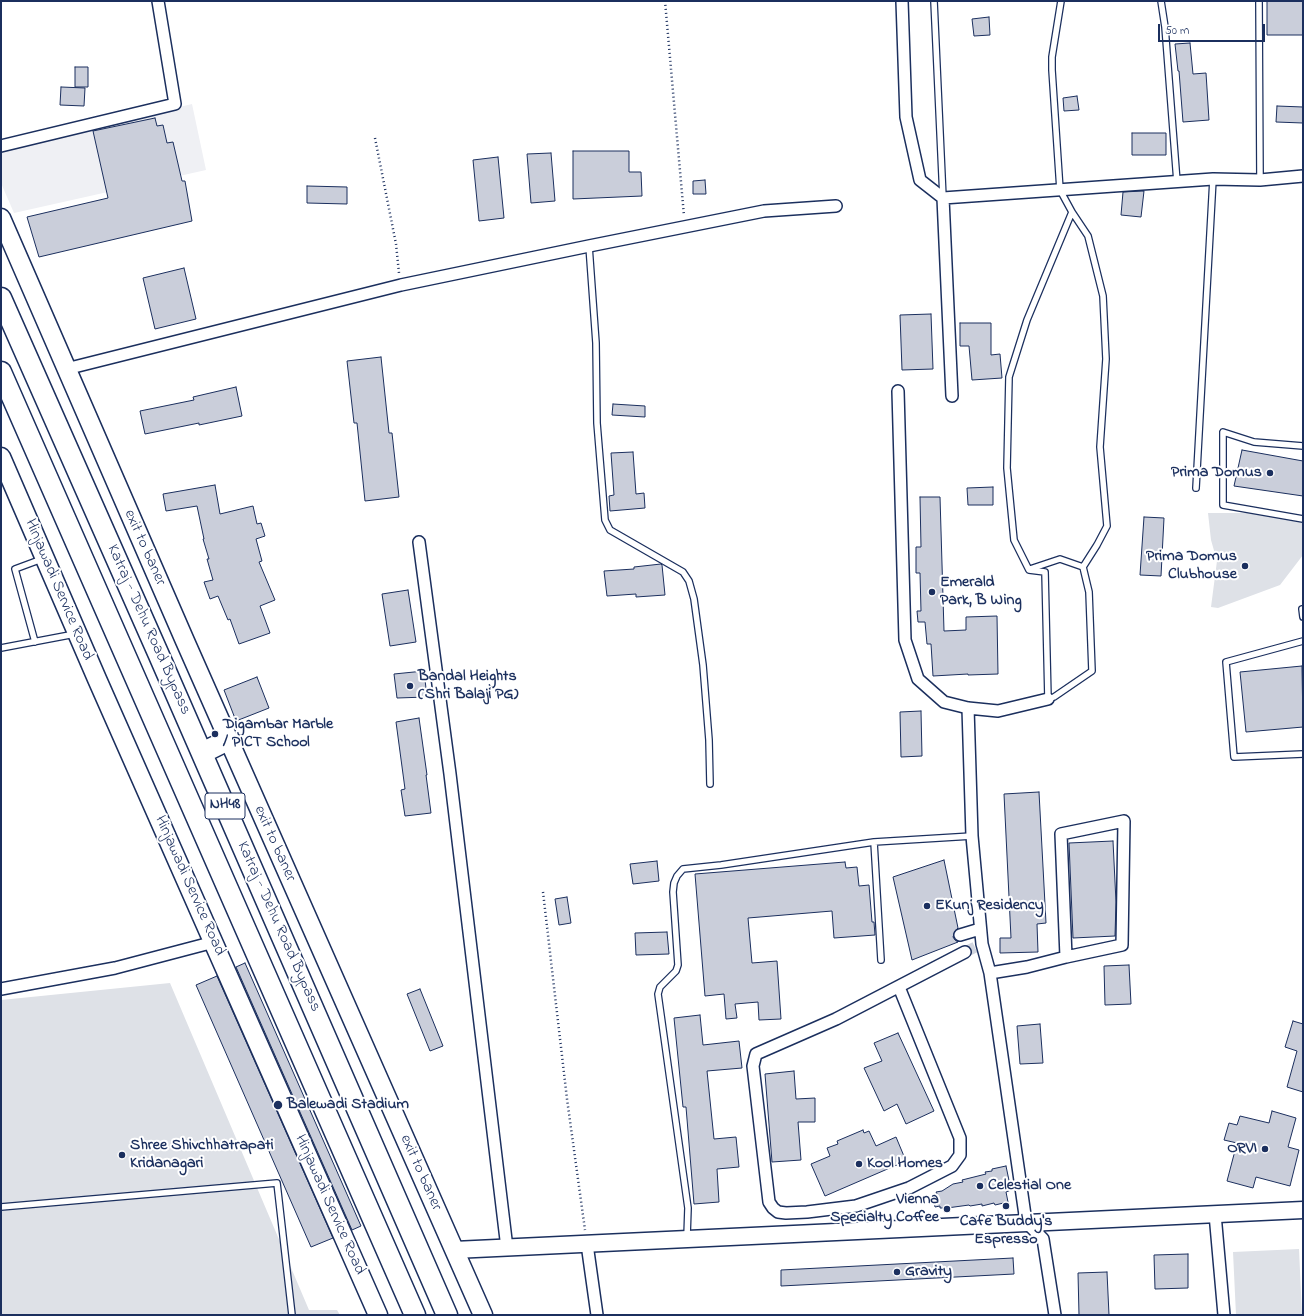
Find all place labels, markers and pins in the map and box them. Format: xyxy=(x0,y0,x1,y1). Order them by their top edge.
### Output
place label: Prima Domus xyxy=(1171,463,1262,483)
marker: Prima Domus xyxy=(1265,468,1275,478)
place label: Prima Domus Clubhouse xyxy=(1146,547,1237,585)
marker: Prima Domus Clubhouse xyxy=(1240,561,1250,571)
place label: Emerald Park, B Wing xyxy=(940,573,1022,611)
marker: Emerald Park, B Wing xyxy=(927,587,937,597)
place label: Bandal Heights (Shri Balaji PG) xyxy=(418,667,518,705)
marker: Bandal Heights (Shri Balaji PG) xyxy=(405,681,415,691)
place label: Digambar Marble / PICT School xyxy=(223,715,333,753)
marker: Digambar Marble / PICT School xyxy=(210,729,220,739)
place label: EKunj Residency xyxy=(935,896,1044,916)
marker: EKunj Residency xyxy=(922,901,932,911)
place label: Balewadi Stadium xyxy=(287,1095,409,1115)
marker: Balewadi Stadium xyxy=(272,1099,284,1111)
place label: Shree Shivchhatrapati Kridanagari xyxy=(130,1136,274,1174)
place label: ORVI xyxy=(1227,1139,1257,1159)
marker: ORVI xyxy=(1260,1144,1270,1154)
marker: Shree Shivchhatrapati Kridanagari xyxy=(117,1150,127,1160)
place label: Kool Homes xyxy=(867,1154,943,1174)
marker: Kool Homes xyxy=(854,1159,864,1169)
place label: Celestial One xyxy=(988,1176,1071,1196)
marker: Celestial One xyxy=(975,1181,985,1191)
place label: Vienna Specialty Coffee xyxy=(830,1190,939,1228)
marker: Cafe Buddy's Espresso xyxy=(1001,1201,1011,1211)
marker: Vienna Specialty Coffee xyxy=(942,1204,952,1214)
place label: Cafe Buddy's Espresso xyxy=(960,1212,1052,1250)
place label: Gravity xyxy=(905,1262,952,1282)
marker: Gravity xyxy=(892,1267,902,1277)

